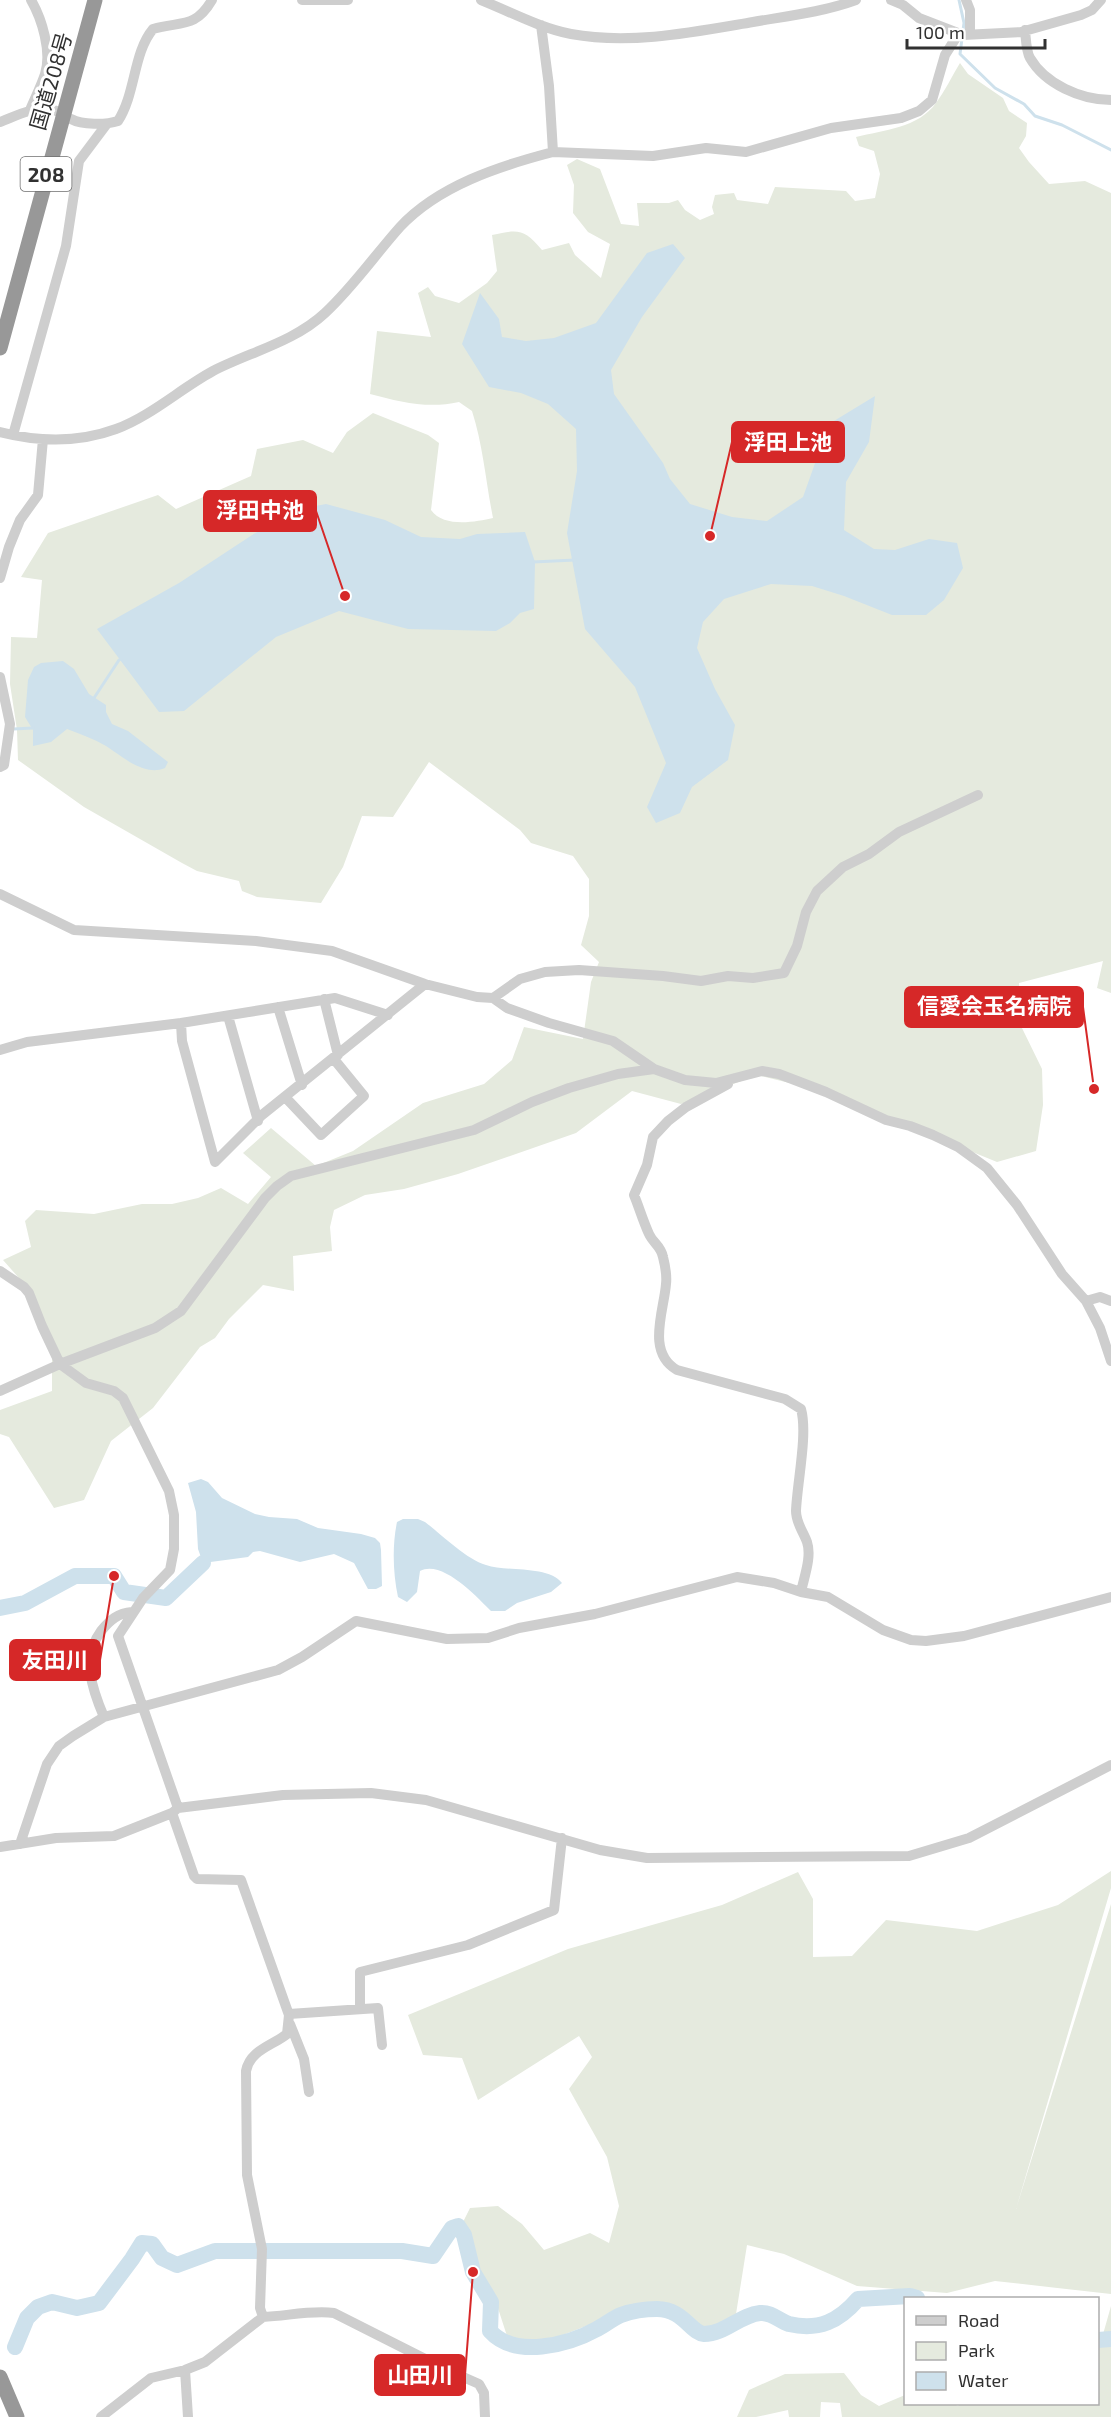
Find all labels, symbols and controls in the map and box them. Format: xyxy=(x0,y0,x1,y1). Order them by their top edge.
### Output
scale bar xyxy=(907,12,1045,50)
text: 100 m xyxy=(916,21,965,43)
street label: 国道208号 xyxy=(24,29,76,133)
road number: 208 xyxy=(20,157,72,191)
callout: 浮田上池 xyxy=(732,422,844,462)
text: 浮田上池 xyxy=(744,428,832,454)
callout: 浮田中池 xyxy=(204,491,316,531)
text: 浮田中池 xyxy=(216,496,304,522)
callout: 信愛会玉名病院 xyxy=(905,987,1083,1027)
text: 信愛会玉名病院 xyxy=(917,992,1071,1018)
callout: 友田川 xyxy=(10,1640,100,1680)
text: 友田川 xyxy=(22,1646,88,1672)
legend xyxy=(904,2297,1099,2405)
text: Road xyxy=(958,2309,999,2331)
text: Park xyxy=(958,2339,995,2361)
callout: 山田川 xyxy=(375,2355,465,2395)
text: 山田川 xyxy=(387,2361,453,2387)
text: Water xyxy=(958,2369,1008,2391)

